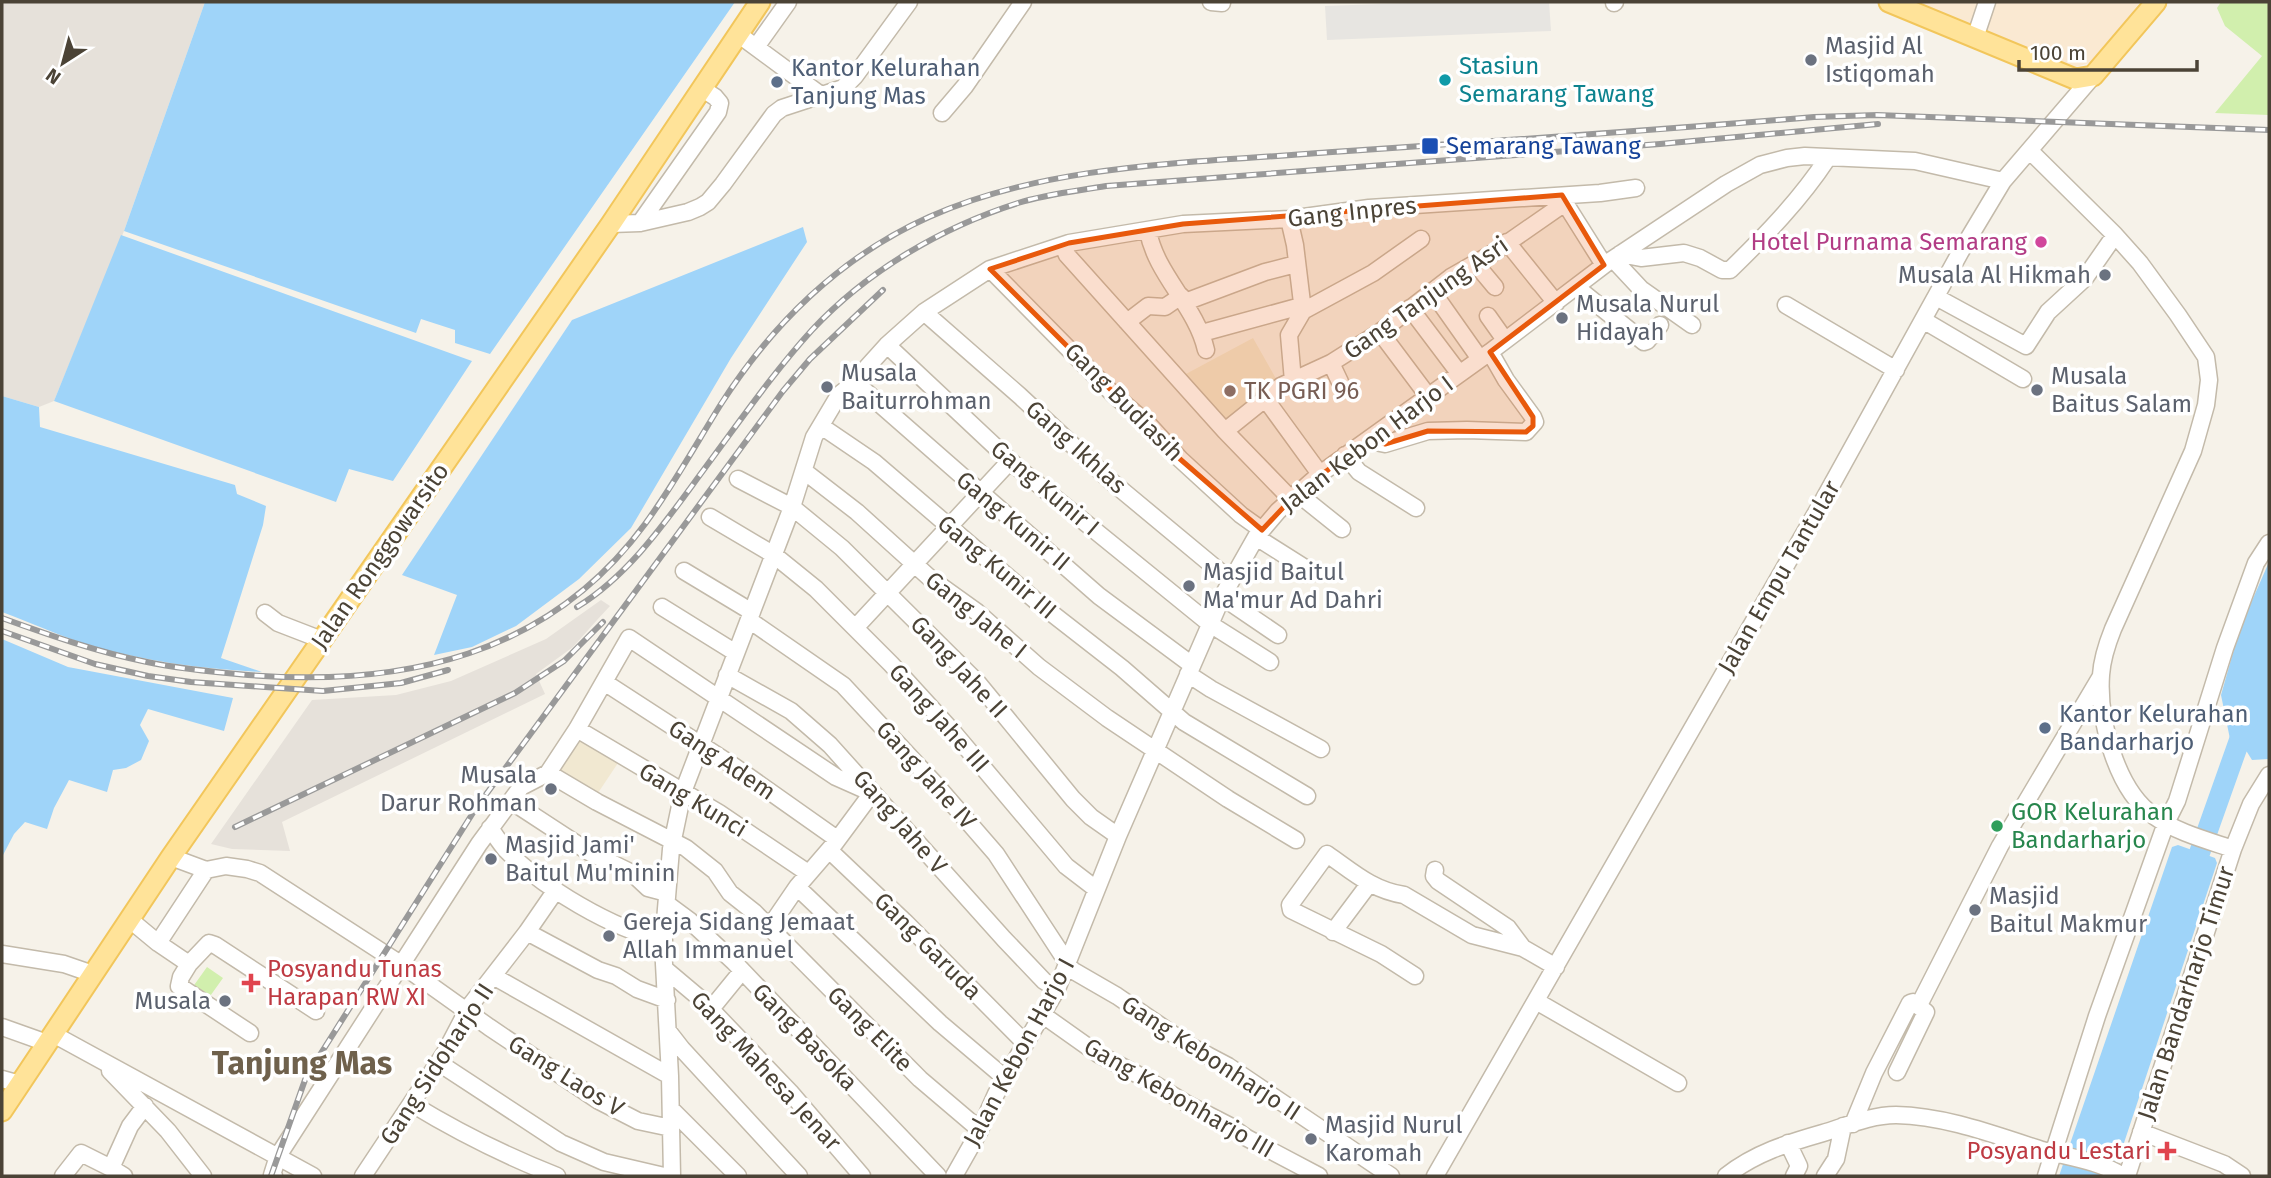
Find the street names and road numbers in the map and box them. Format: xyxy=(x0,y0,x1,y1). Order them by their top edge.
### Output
street label: Gang Inpres xyxy=(1286,191,1418,233)
street label: Gang Tanjung Asri xyxy=(1339,231,1513,365)
street label: Gang Budiasih xyxy=(1059,337,1189,467)
street label: Jalan Kebon Harjo I xyxy=(1275,370,1459,518)
street label: Gang Ikhlas xyxy=(1020,395,1132,499)
street label: Gang Kunir I xyxy=(985,435,1105,541)
street label: Jalan Ronggowarsito xyxy=(305,458,455,654)
street label: Gang Kunir II xyxy=(951,465,1075,577)
street label: Jalan Empu Tantular xyxy=(1712,475,1846,679)
street label: Gang Kunir III xyxy=(932,509,1062,625)
street label: Gang Jahe I xyxy=(920,566,1032,664)
street label: Gang Jahe II xyxy=(905,610,1013,724)
street label: Gang Jahe III xyxy=(883,658,995,778)
street label: Gang Adem xyxy=(663,714,781,806)
street label: Gang Jahe IV xyxy=(870,715,982,835)
street label: Gang Kunci xyxy=(634,757,752,843)
street label: Gang Jahe V xyxy=(847,764,953,880)
street label: Jalan Bandarharjo Timur xyxy=(2132,862,2241,1123)
street label: Gang Garuda xyxy=(869,887,987,1005)
street label: Jalan Kebon Harjo I xyxy=(958,953,1080,1151)
street label: Gang Basoka xyxy=(747,977,863,1097)
street label: Gang Sidoharjo II xyxy=(374,978,500,1150)
street label: Gang Elite xyxy=(822,981,918,1077)
street label: Gang Mahesa Jenar xyxy=(685,986,847,1157)
street label: Gang Kebonharjo II xyxy=(1116,990,1306,1126)
street label: Gang Laos V xyxy=(503,1029,629,1123)
street label: Gang Kebonharjo III xyxy=(1079,1032,1279,1164)

